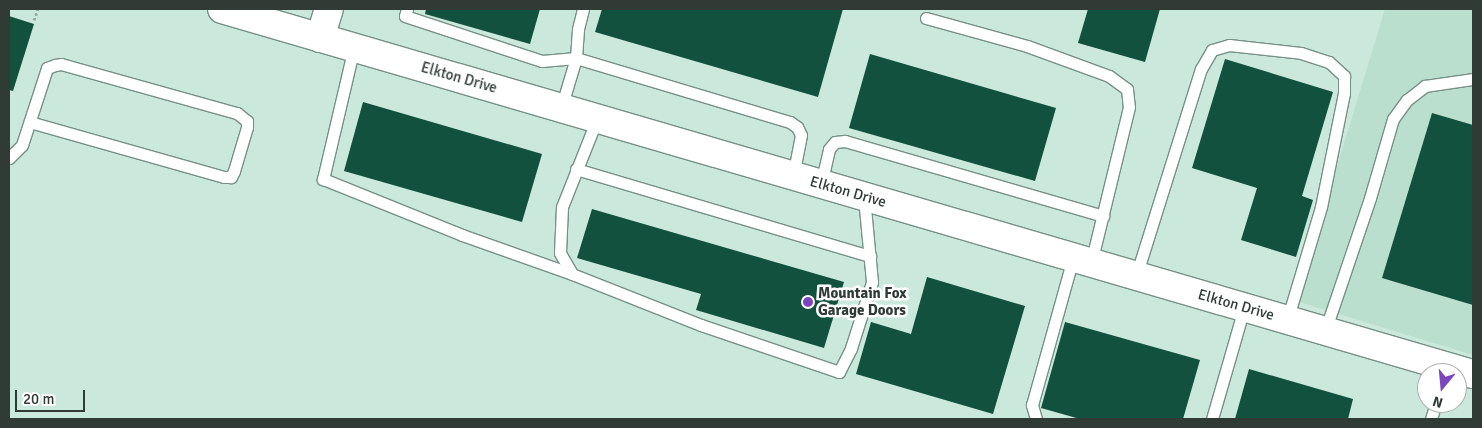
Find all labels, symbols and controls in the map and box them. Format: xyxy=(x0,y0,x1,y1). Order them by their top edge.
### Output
street label: Elkton Drive xyxy=(419,59,499,97)
street label: Elkton Drive xyxy=(808,173,888,211)
place label: Mountain Fox Garage Doors xyxy=(818,284,907,319)
street label: Elkton Drive xyxy=(1196,286,1276,324)
marker: Mountain Fox Garage Doors xyxy=(802,296,814,308)
north arrow xyxy=(1417,363,1467,413)
scale bar xyxy=(18,380,88,412)
text: 20 m xyxy=(23,390,54,408)
text: N xyxy=(1431,392,1445,411)

